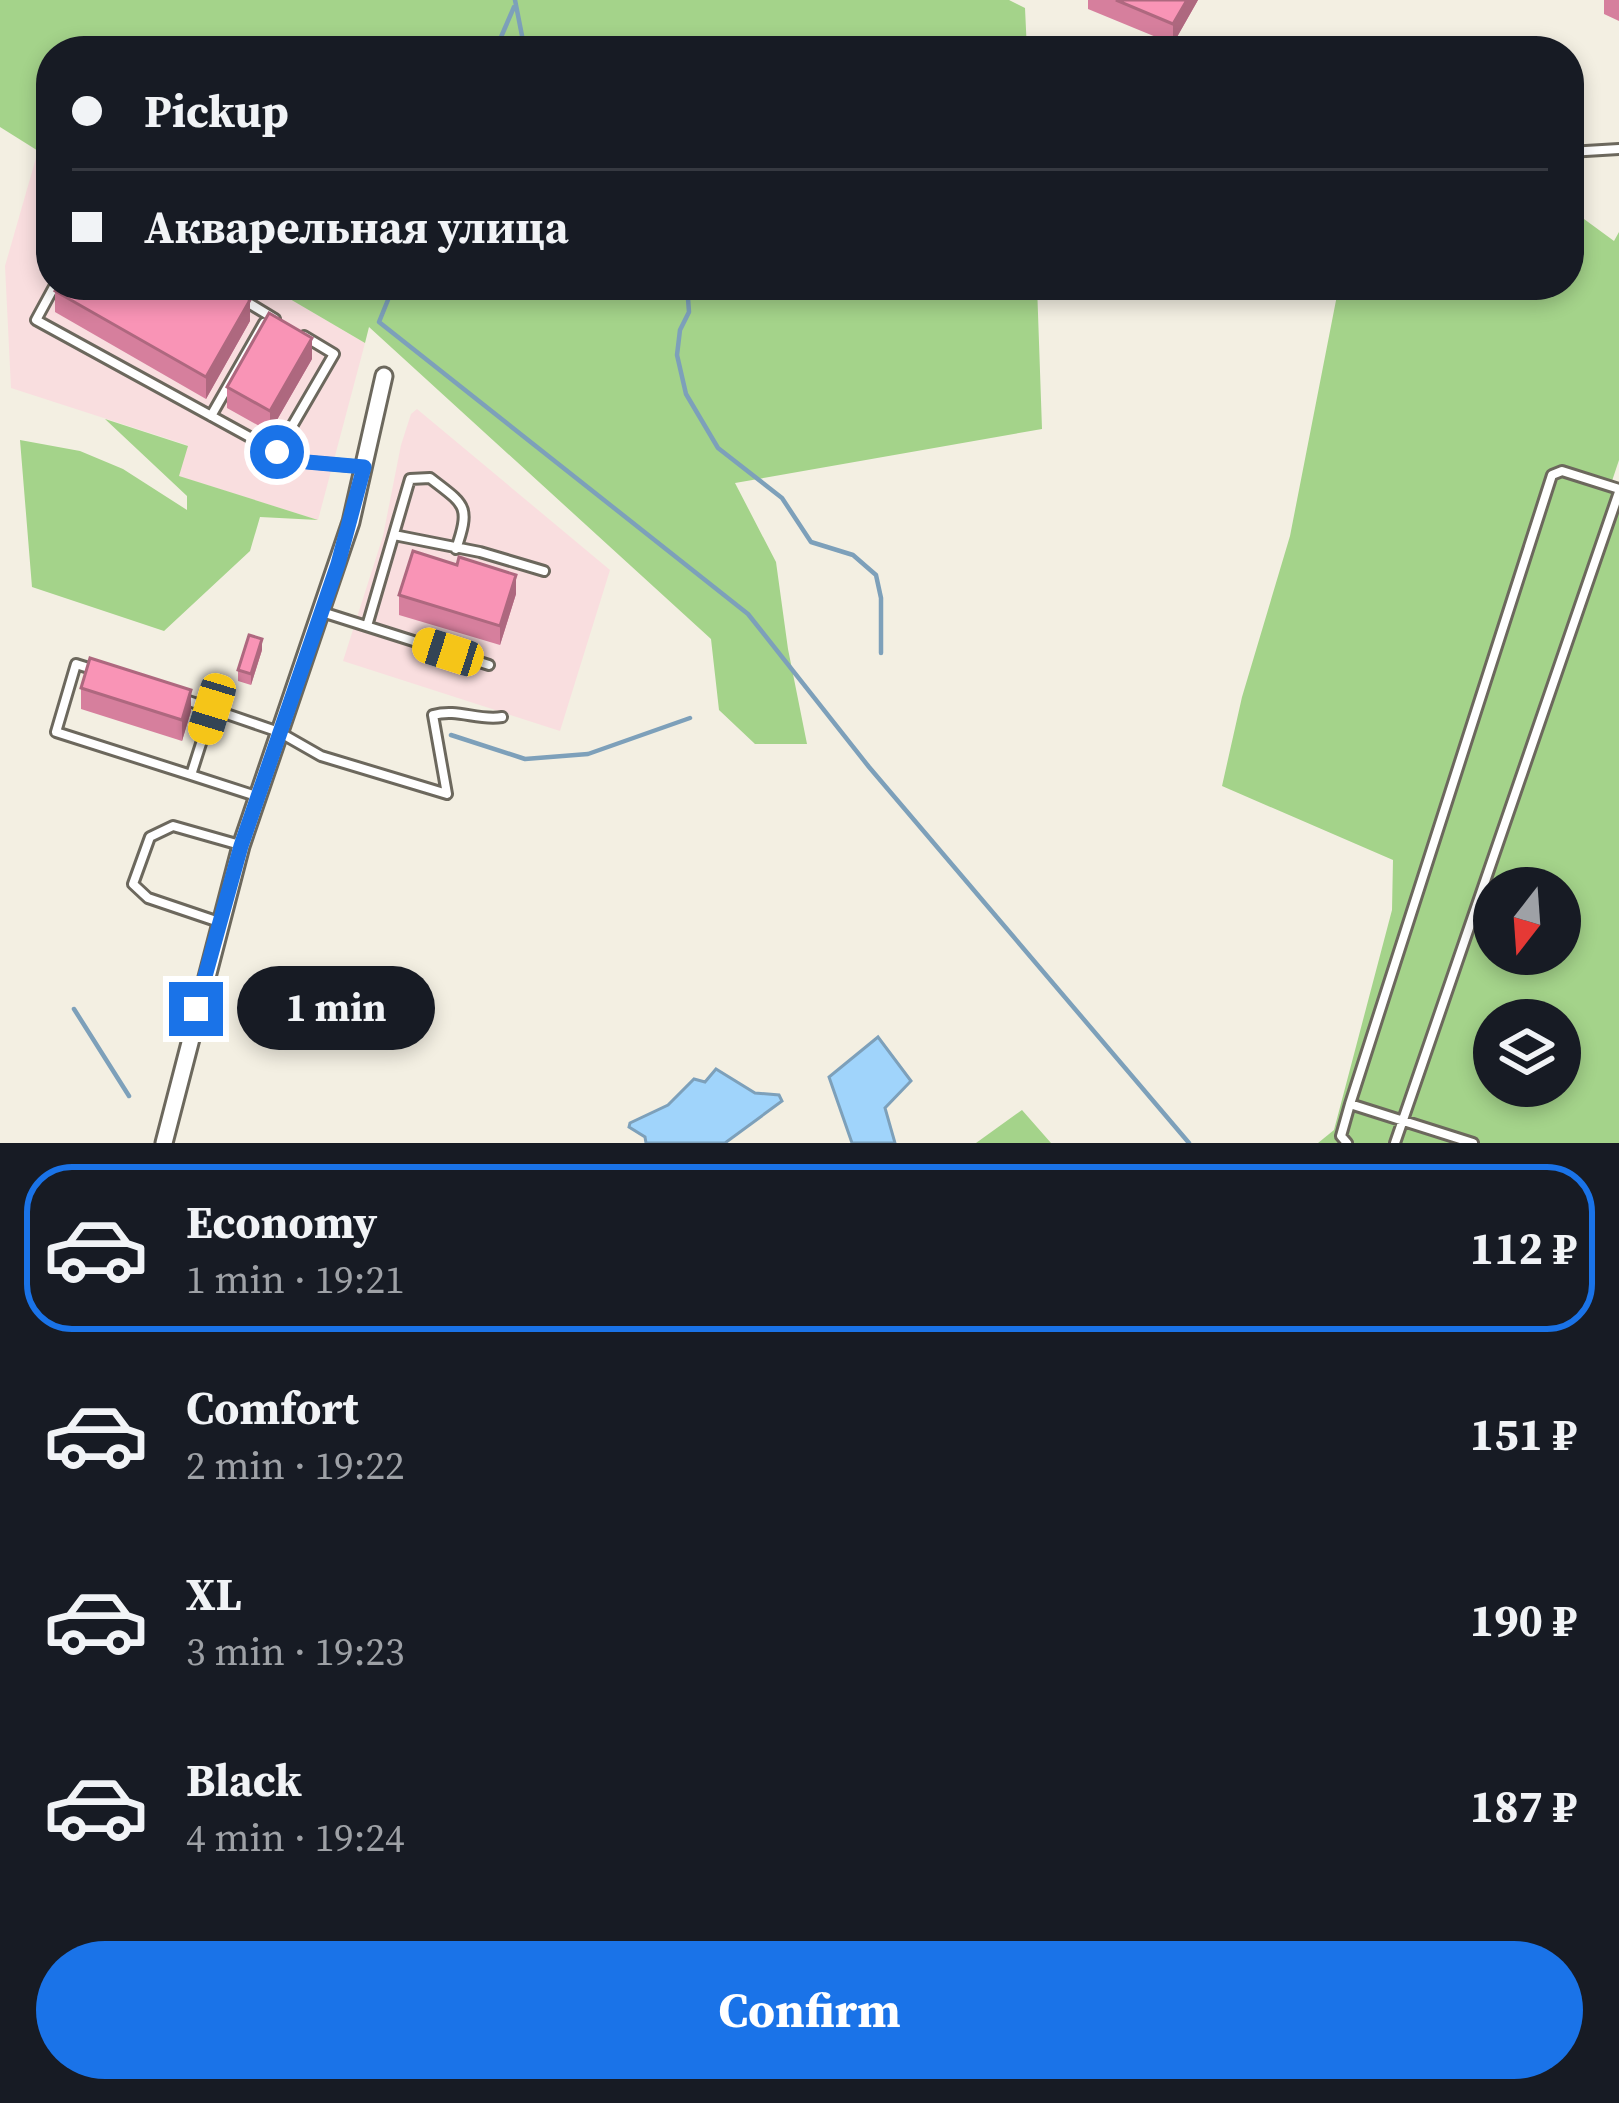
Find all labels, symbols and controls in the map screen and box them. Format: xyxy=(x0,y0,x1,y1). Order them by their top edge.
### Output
text: Pickup xyxy=(144,80,289,142)
text: Акварельная улица xyxy=(144,196,569,258)
route start xyxy=(250,425,304,479)
car xyxy=(408,624,488,680)
car xyxy=(184,669,240,749)
north arrow xyxy=(1473,867,1581,975)
map controls xyxy=(1473,867,1581,1107)
callout: 1 min xyxy=(238,967,436,1051)
text: 1 min xyxy=(285,981,387,1034)
route end xyxy=(169,982,223,1036)
button: layers xyxy=(1473,999,1581,1107)
text: Economy xyxy=(186,1191,377,1253)
icon: car xyxy=(42,1194,150,1302)
text: 112 ₽ xyxy=(1470,1217,1577,1279)
text: 1 min · 19:21 xyxy=(186,1253,405,1306)
text: Comfort xyxy=(186,1377,359,1439)
icon: car xyxy=(42,1380,150,1488)
text: 151 ₽ xyxy=(1470,1403,1577,1465)
text: 2 min · 19:22 xyxy=(186,1439,405,1492)
text: XL xyxy=(186,1563,242,1625)
icon: car xyxy=(42,1566,150,1674)
text: 190 ₽ xyxy=(1470,1589,1577,1651)
text: 3 min · 19:23 xyxy=(186,1625,405,1678)
text: Black xyxy=(186,1749,302,1811)
icon: car xyxy=(42,1752,150,1860)
text: 187 ₽ xyxy=(1470,1775,1577,1837)
text: 4 min · 19:24 xyxy=(186,1811,405,1864)
button: Confirm xyxy=(36,1941,1583,2079)

